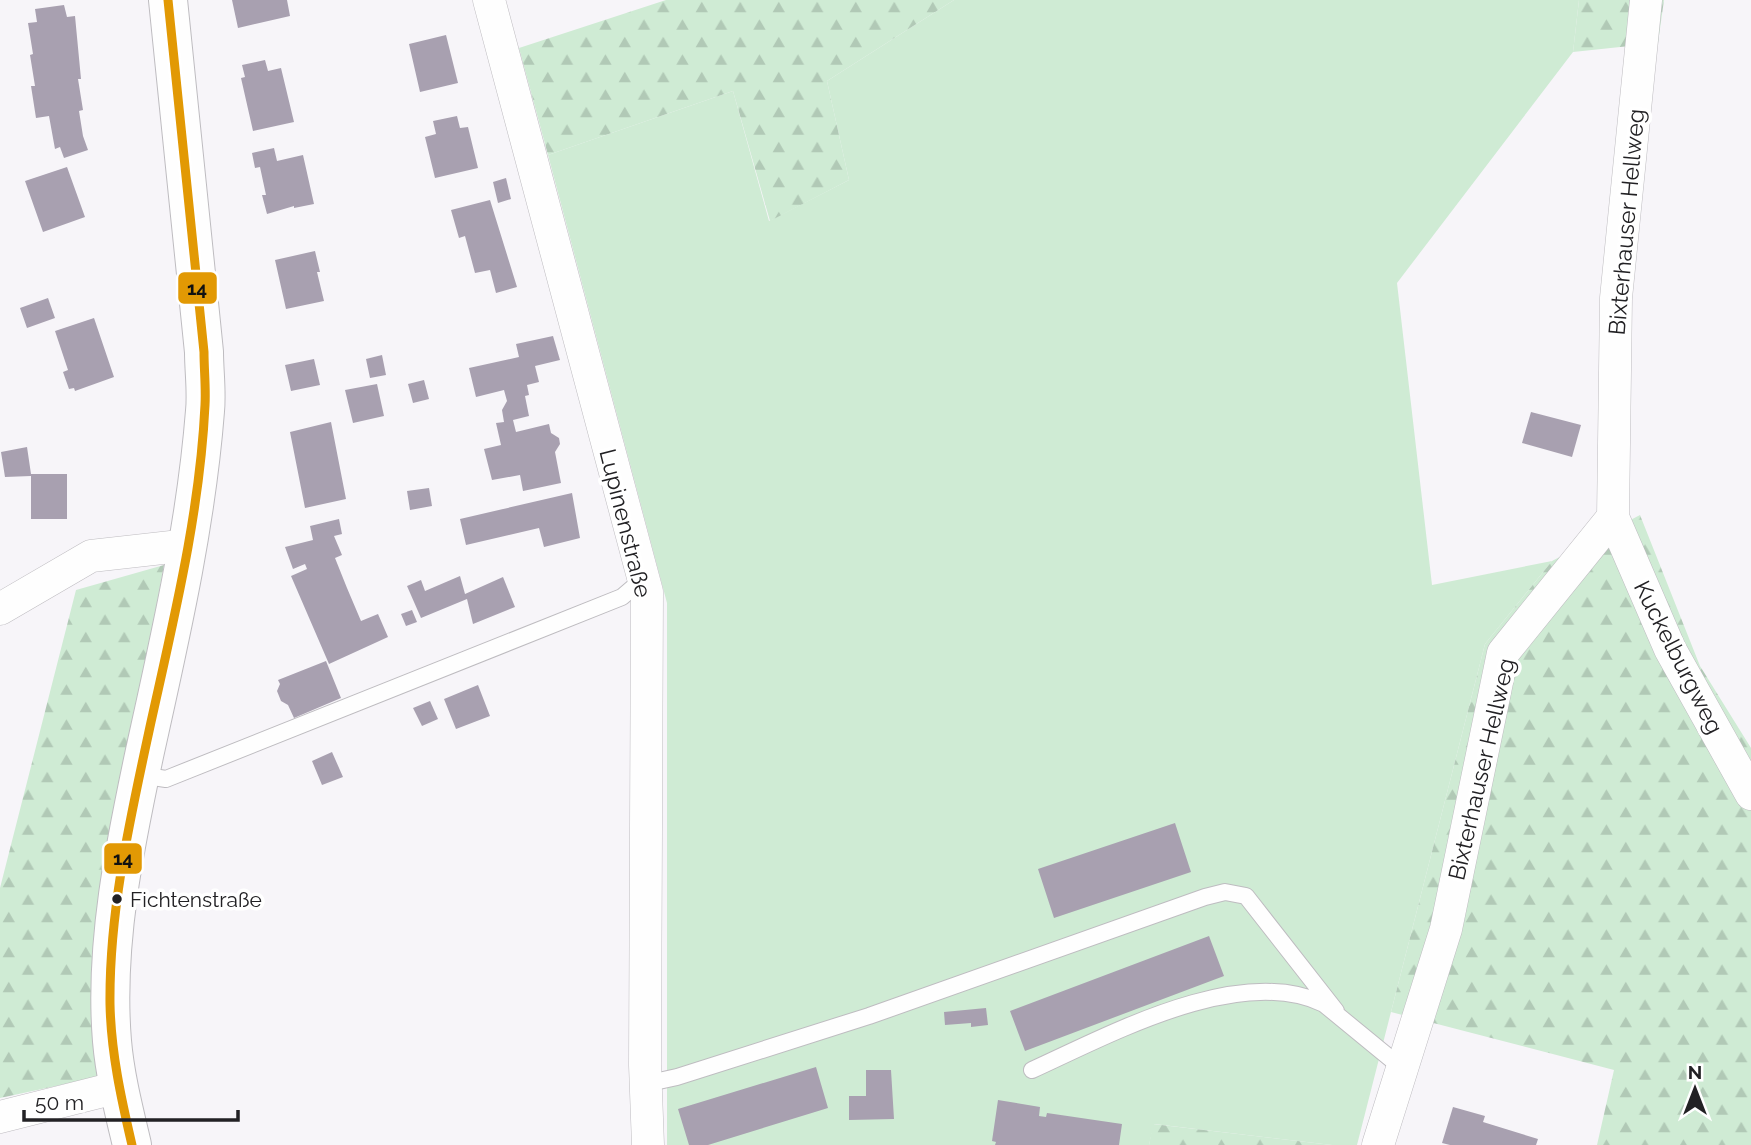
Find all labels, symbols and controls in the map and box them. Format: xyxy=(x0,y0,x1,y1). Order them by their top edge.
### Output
street label: Bixterhauser Hellweg xyxy=(1603,108,1649,336)
line badge: 14 xyxy=(177,271,218,305)
text: 14 xyxy=(187,277,207,299)
street label: Lupinenstraße xyxy=(595,446,657,600)
street label: Kuckelburgweg xyxy=(1629,576,1729,738)
street label: Bixterhauser Hellweg xyxy=(1442,655,1520,883)
line badge: 14 xyxy=(103,842,143,875)
text: 14 xyxy=(113,847,133,869)
place label: Fichtenstraße xyxy=(130,887,262,912)
marker: Fichtenstraße xyxy=(110,892,124,906)
north arrow xyxy=(1660,1054,1730,1124)
text: N xyxy=(1688,1061,1702,1083)
scale bar xyxy=(24,1078,238,1122)
text: 50 m xyxy=(35,1090,84,1115)

